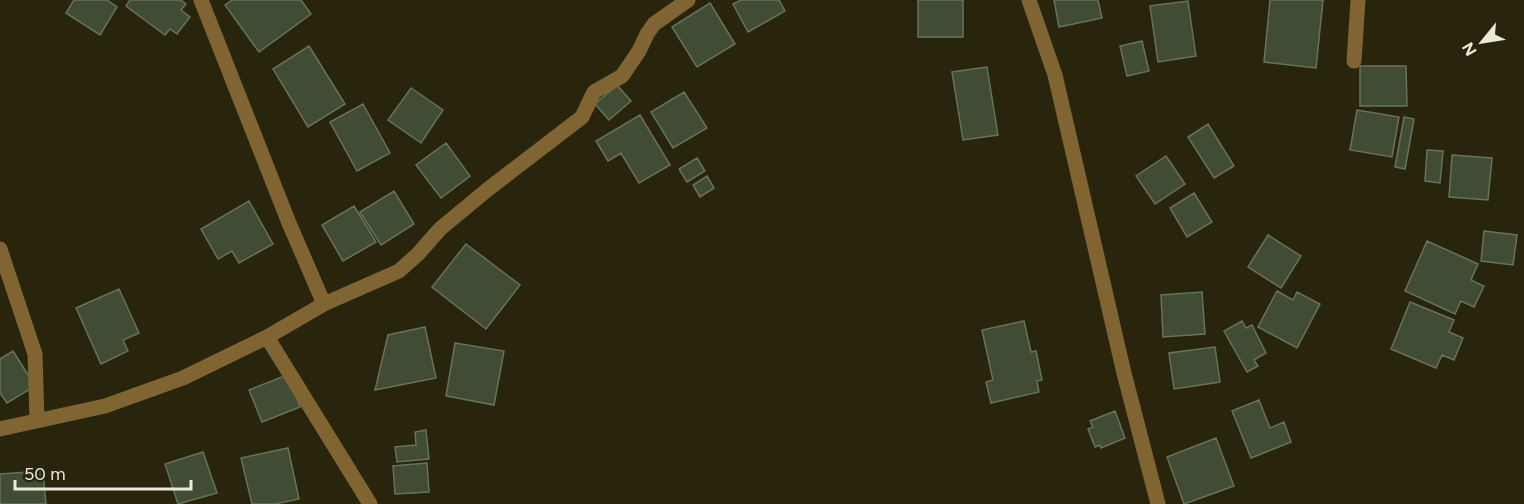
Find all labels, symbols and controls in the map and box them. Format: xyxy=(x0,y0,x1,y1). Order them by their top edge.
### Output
north arrow xyxy=(1452,12,1512,72)
text: N xyxy=(1458,39,1481,59)
scale bar xyxy=(15,453,190,491)
text: 50 m xyxy=(24,463,66,485)

